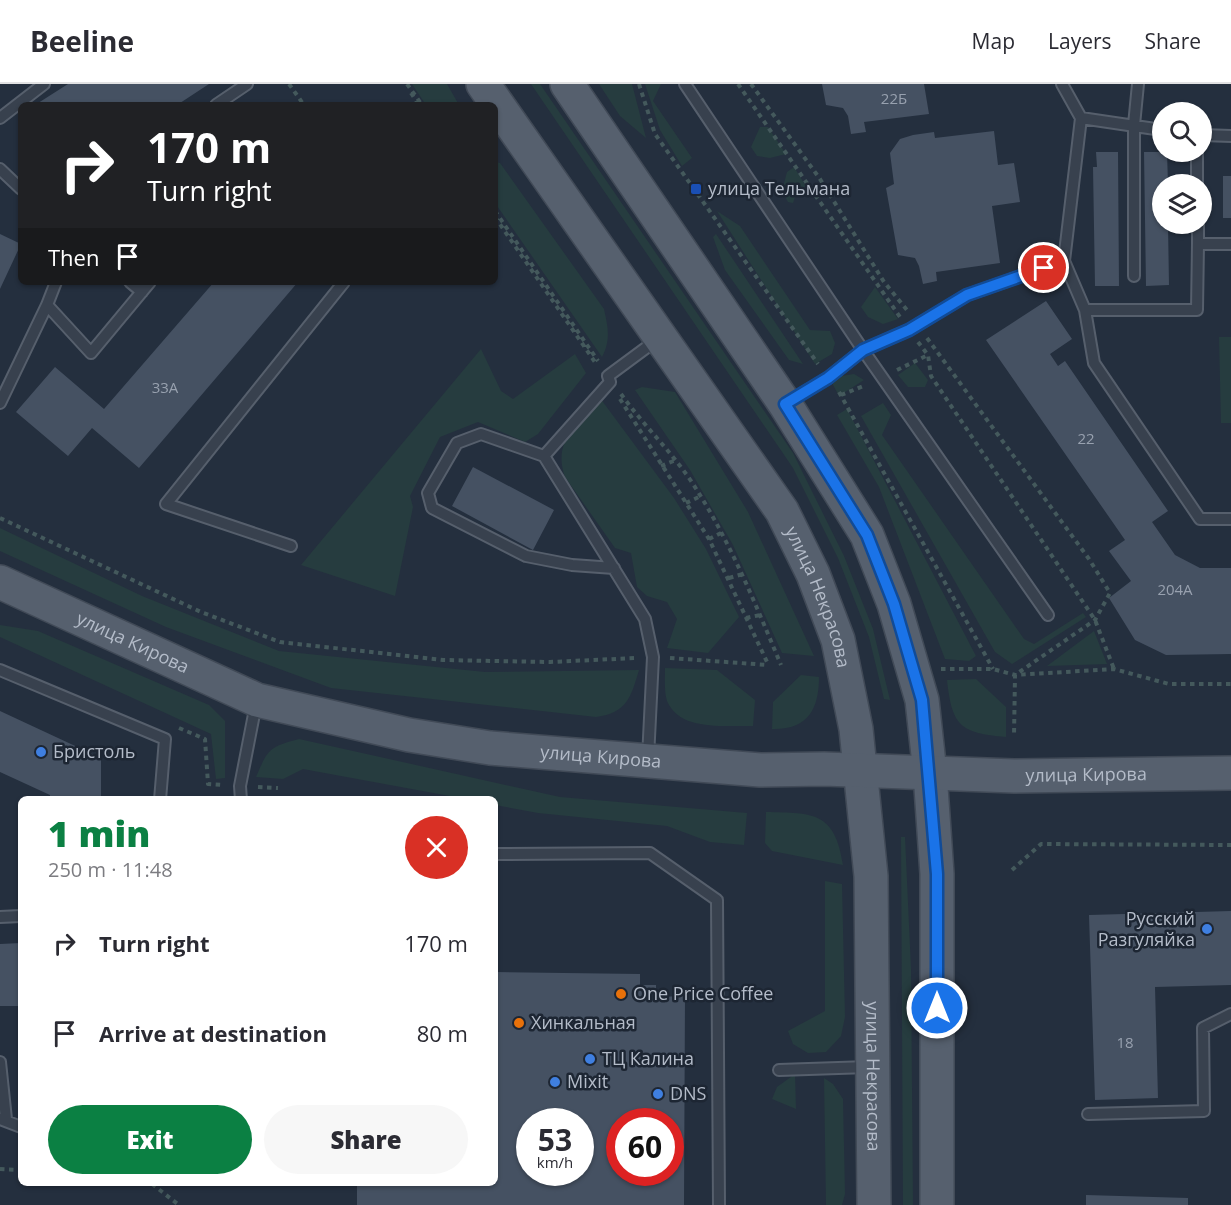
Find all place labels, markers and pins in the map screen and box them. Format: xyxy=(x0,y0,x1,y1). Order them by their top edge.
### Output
place label: улица Тельмана xyxy=(708,176,850,200)
marker: улица Тельмана xyxy=(689,182,703,196)
pin xyxy=(1018,242,1069,293)
place label: Бристоль xyxy=(53,739,135,763)
marker: Бристоль xyxy=(34,745,48,759)
place label: Русский Разгуляйка xyxy=(1098,906,1195,951)
marker: Русский Разгуляйка xyxy=(1200,922,1214,936)
place label: One Price Coffee xyxy=(633,981,773,1005)
marker: One Price Coffee xyxy=(614,987,628,1001)
place label: Хинкальная xyxy=(531,1010,636,1034)
marker: Хинкальная xyxy=(512,1016,526,1030)
place label: ТЦ Калина xyxy=(602,1046,694,1070)
marker: ТЦ Калина xyxy=(583,1052,597,1066)
place label: Mixit xyxy=(567,1069,608,1093)
marker: Mixit xyxy=(548,1075,562,1089)
place label: DNS xyxy=(670,1081,707,1105)
marker: DNS xyxy=(651,1087,665,1101)

